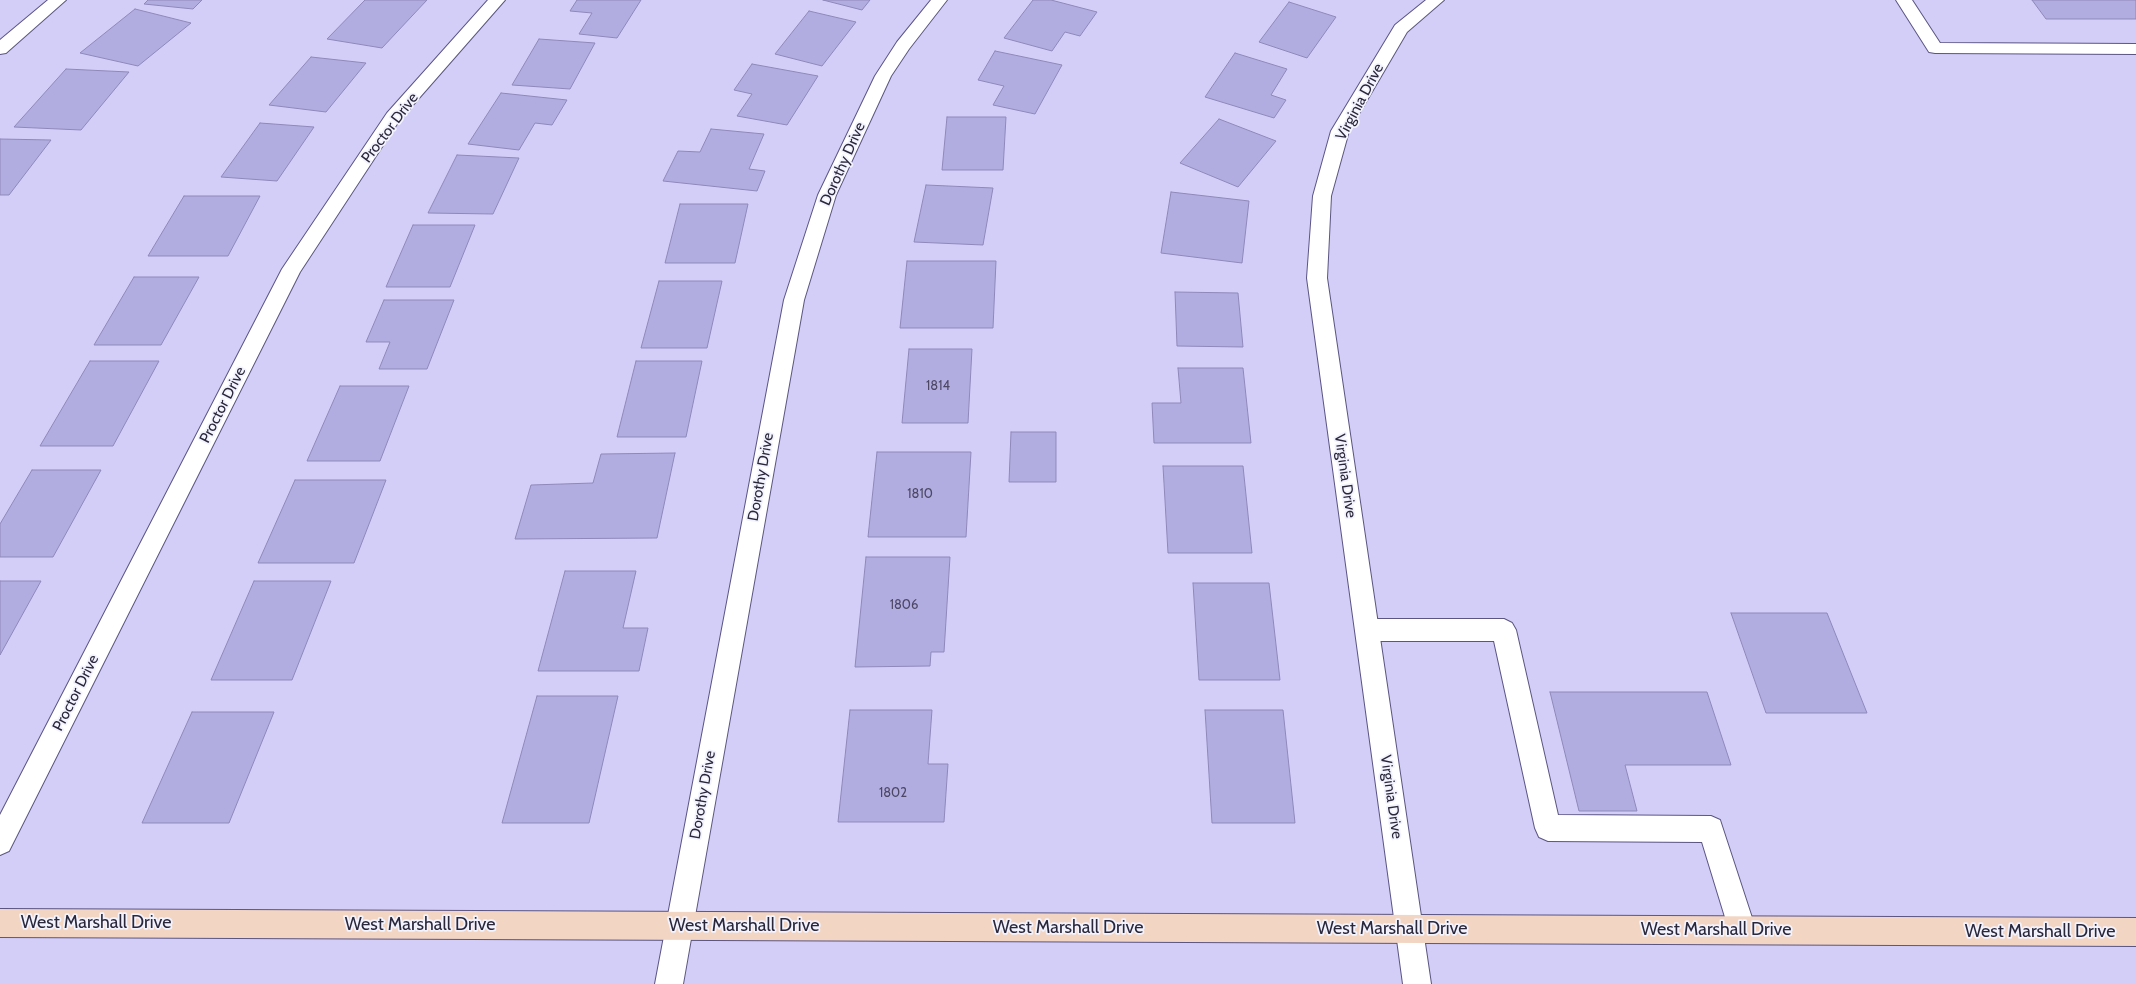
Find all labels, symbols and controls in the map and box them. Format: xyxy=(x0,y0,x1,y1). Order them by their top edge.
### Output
street label: Virginia Drive xyxy=(1332,61,1388,143)
street label: Proctor Drive xyxy=(358,89,422,167)
street label: Dorothy Drive xyxy=(817,120,869,208)
street label: Proctor Drive xyxy=(196,364,250,446)
house number: 1814 xyxy=(926,378,950,394)
street label: Dorothy Drive xyxy=(744,431,778,523)
street label: Virginia Drive xyxy=(1330,433,1360,519)
house number: 1810 xyxy=(907,486,933,502)
house number: 1806 xyxy=(890,597,918,613)
street label: Proctor Drive xyxy=(49,652,103,734)
street label: Dorothy Drive xyxy=(686,749,720,841)
street label: Virginia Drive xyxy=(1376,754,1406,840)
house number: 1802 xyxy=(879,785,907,801)
street label: West Marshall Drive xyxy=(21,912,171,934)
street label: West Marshall Drive xyxy=(345,914,495,936)
street label: West Marshall Drive xyxy=(669,915,819,937)
street label: West Marshall Drive xyxy=(993,917,1143,939)
street label: West Marshall Drive xyxy=(1317,918,1467,940)
street label: West Marshall Drive xyxy=(1641,919,1791,941)
street label: West Marshall Drive xyxy=(1965,921,2115,943)

